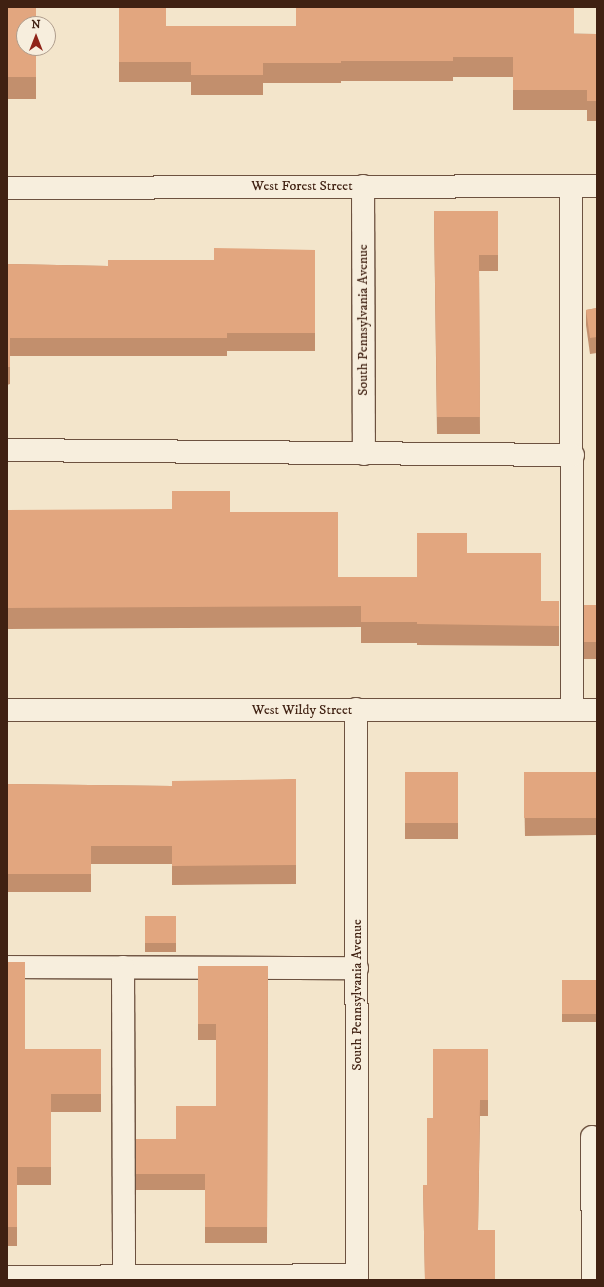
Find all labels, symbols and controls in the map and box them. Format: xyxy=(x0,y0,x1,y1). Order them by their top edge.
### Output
north arrow xyxy=(16,16,56,56)
text: N xyxy=(31,18,41,32)
street label: West Forest Street xyxy=(251,178,353,194)
street label: South Pennsylvania Avenue xyxy=(355,244,371,396)
street label: West Wildy Street xyxy=(252,702,352,718)
street label: South Pennsylvania Avenue xyxy=(349,919,365,1071)

